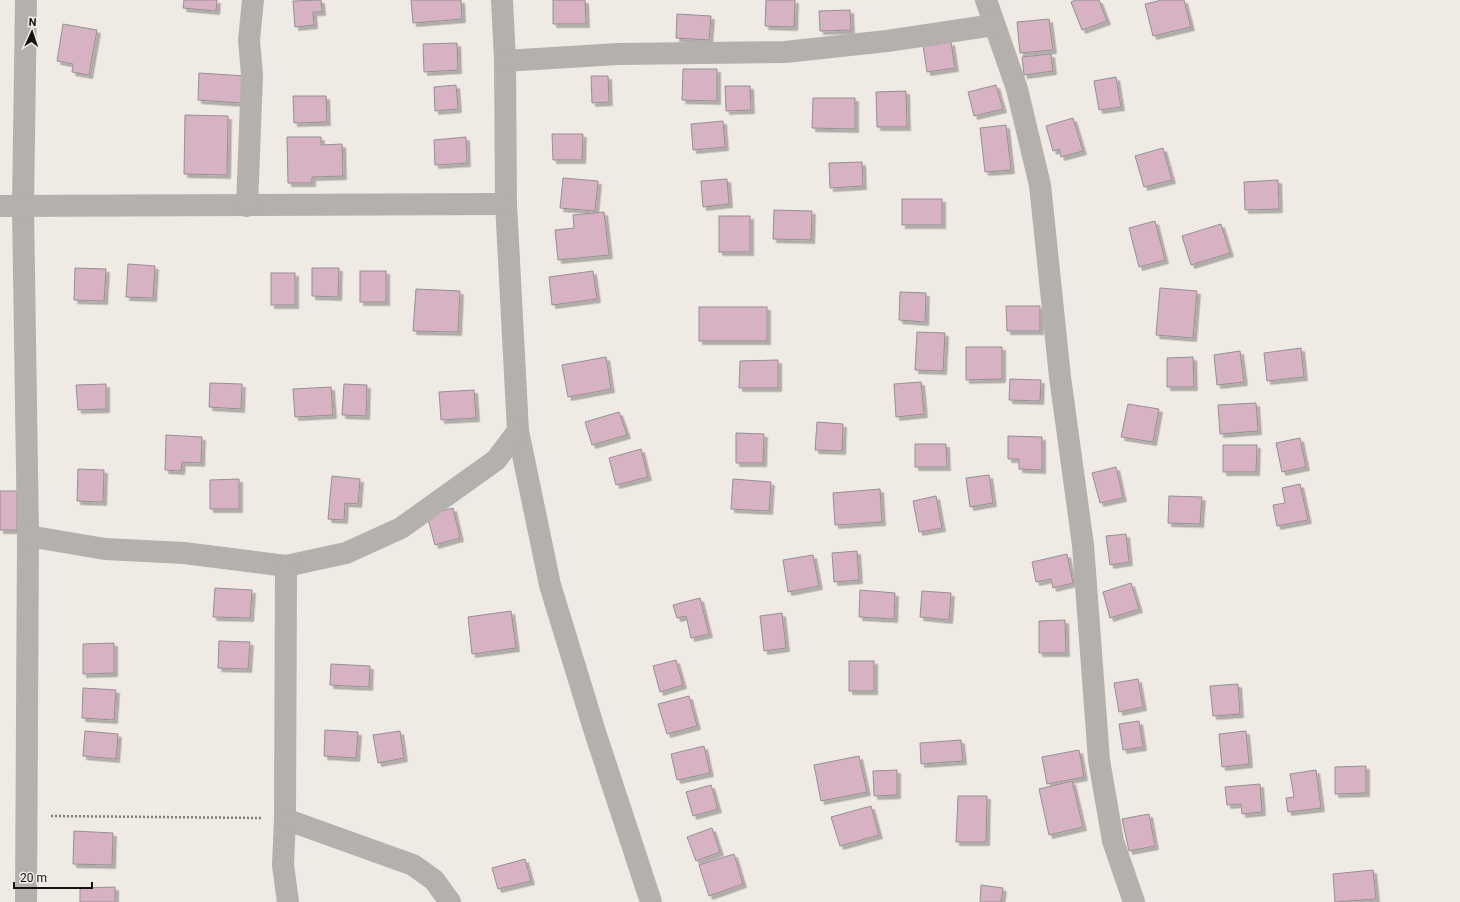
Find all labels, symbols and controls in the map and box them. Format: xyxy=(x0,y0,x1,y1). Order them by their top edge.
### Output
north arrow xyxy=(12,12,52,52)
text: N xyxy=(28,16,37,29)
scale bar xyxy=(14,864,92,890)
text: 20 m xyxy=(20,871,47,885)

